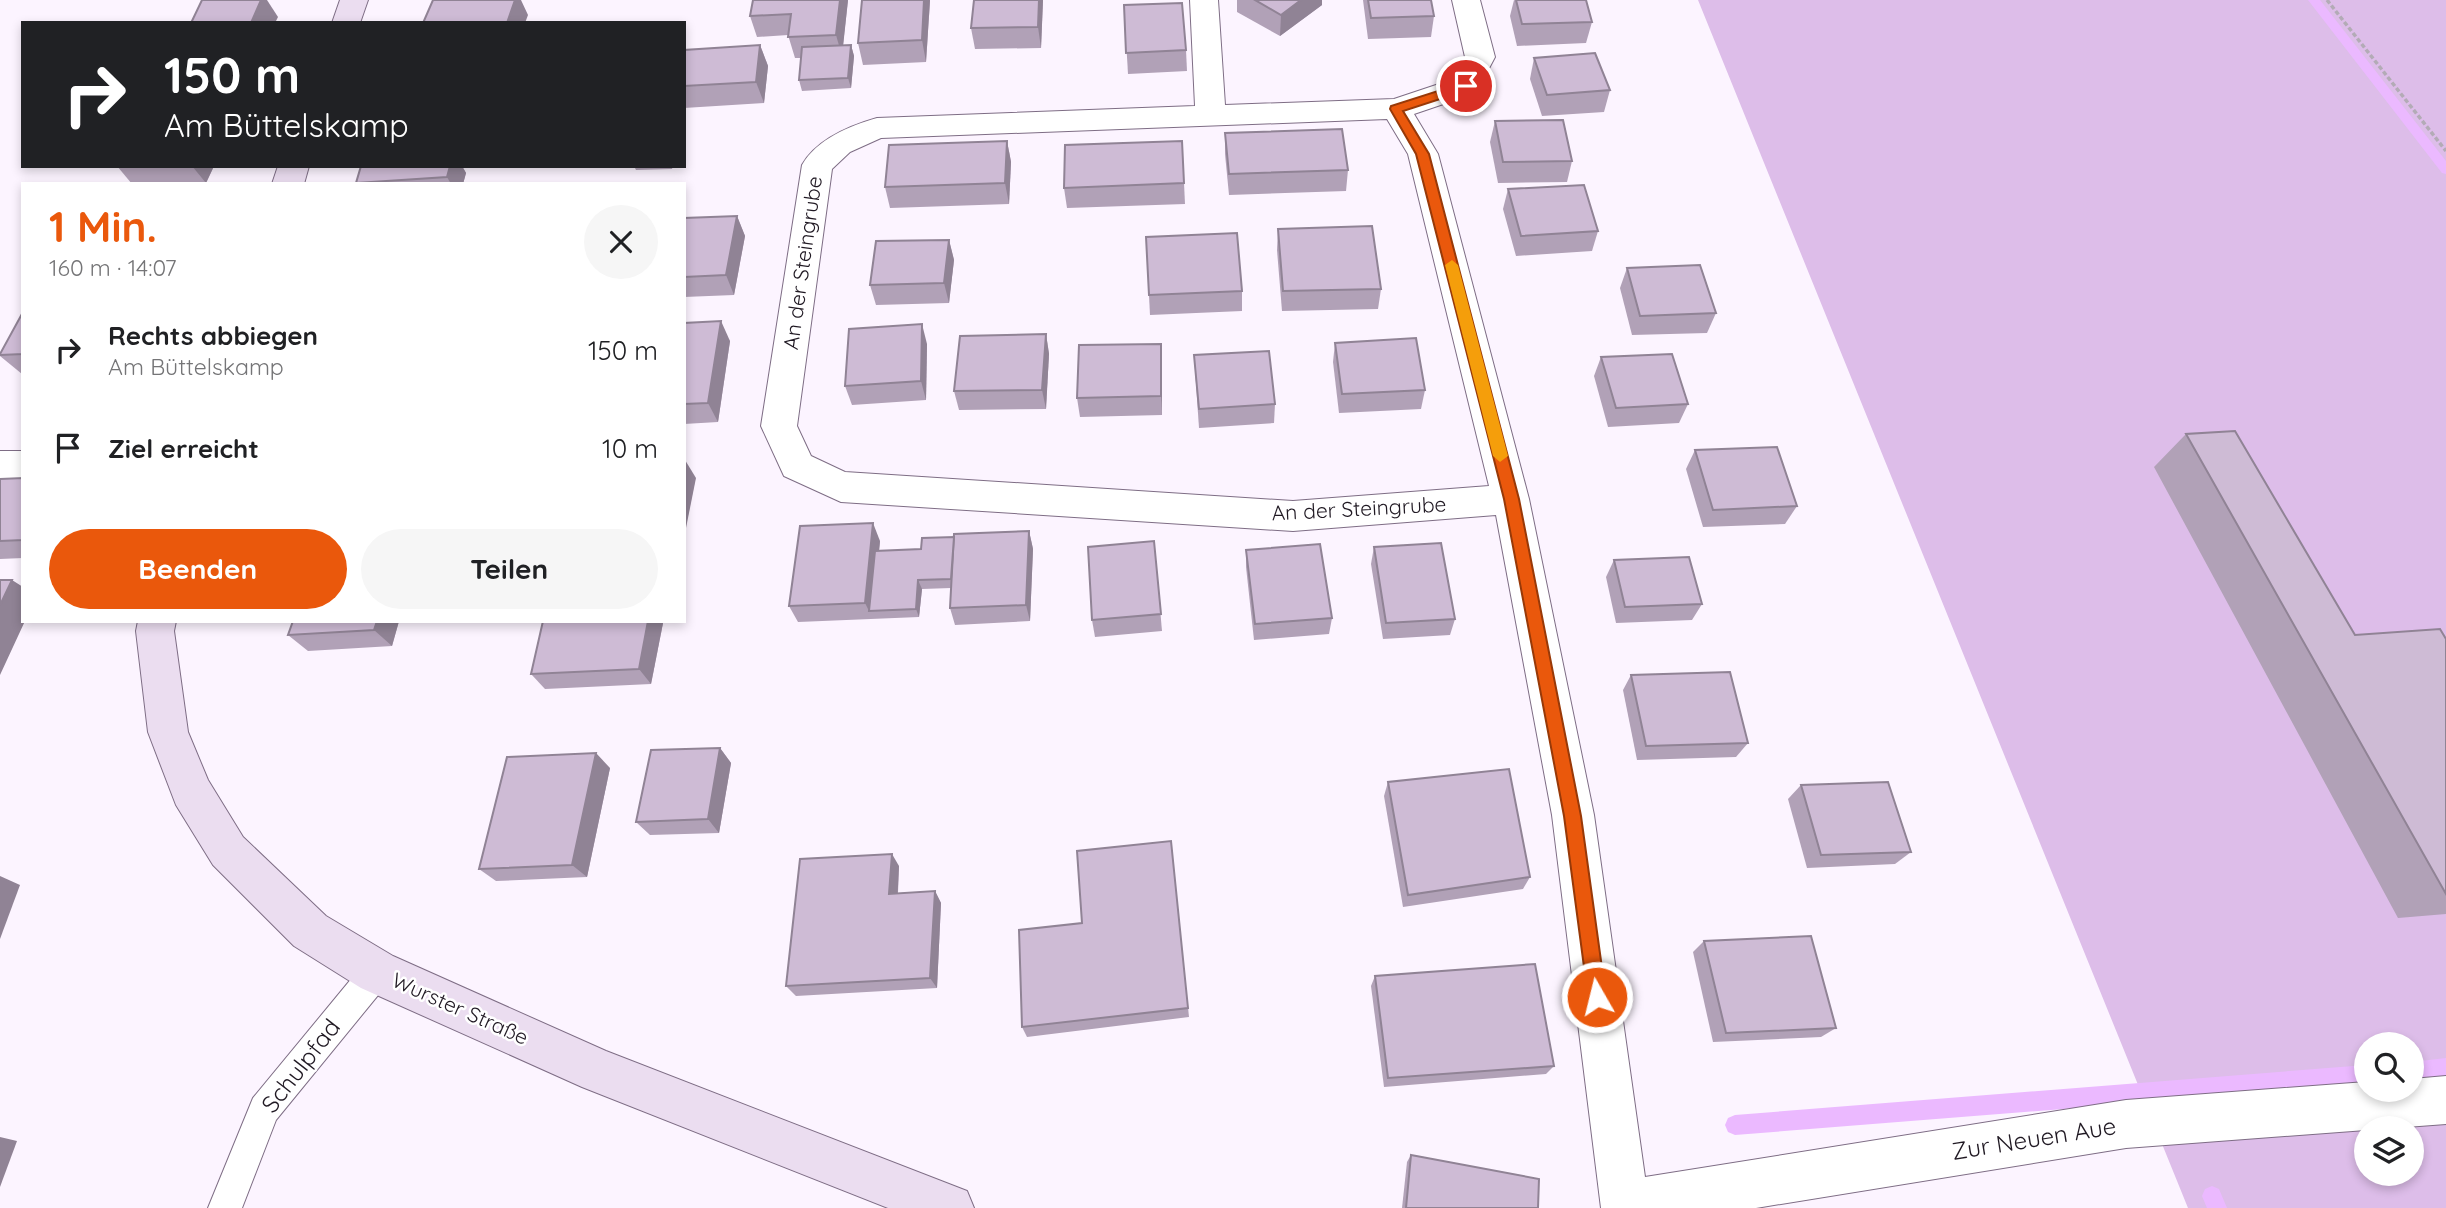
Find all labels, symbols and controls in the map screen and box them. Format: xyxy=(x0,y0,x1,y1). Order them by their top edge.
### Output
text: 150 m xyxy=(164,44,300,105)
icon: right xyxy=(49,49,140,140)
pin xyxy=(1436,56,1496,116)
icon: arrive xyxy=(1447,67,1485,105)
text: Am Büttelskamp xyxy=(164,105,409,145)
street label: An der Steingrube xyxy=(777,174,827,351)
text: 1 Min. xyxy=(49,200,157,253)
button: close xyxy=(584,205,658,279)
text: 160 m · 14:07 xyxy=(49,253,177,282)
text: Rechts abbiegen xyxy=(108,319,318,352)
icon: right xyxy=(49,331,87,369)
text: 150 m xyxy=(588,334,658,367)
text: Am Büttelskamp xyxy=(108,352,284,381)
icon: arrive xyxy=(49,429,87,467)
text: Ziel erreicht xyxy=(108,432,259,465)
text: 10 m xyxy=(602,432,658,465)
street label: An der Steingrube xyxy=(1271,490,1447,526)
button: Beenden xyxy=(49,529,347,609)
button: Teilen xyxy=(361,529,658,609)
position arrow xyxy=(1560,960,1634,1034)
street label: Wurster Straße xyxy=(388,966,533,1050)
street label: Schulpfad xyxy=(254,1012,346,1118)
map controls xyxy=(2354,1032,2424,1186)
button: search xyxy=(2354,1032,2424,1102)
street label: Zur Neuen Aue xyxy=(1950,1110,2118,1166)
button: layers xyxy=(2354,1116,2424,1186)

